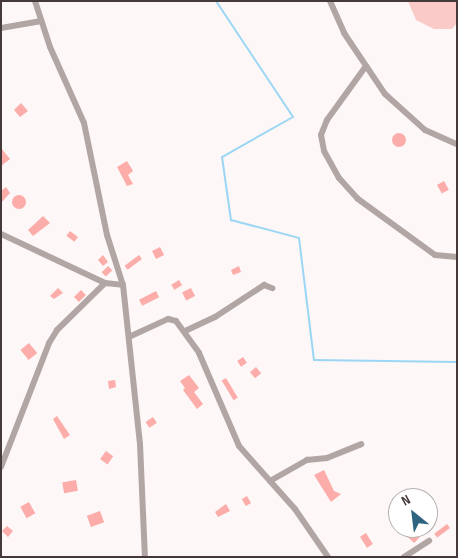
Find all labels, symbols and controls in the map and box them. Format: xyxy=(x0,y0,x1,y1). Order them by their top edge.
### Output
north arrow xyxy=(388,488,438,538)
text: N xyxy=(399,491,413,510)

